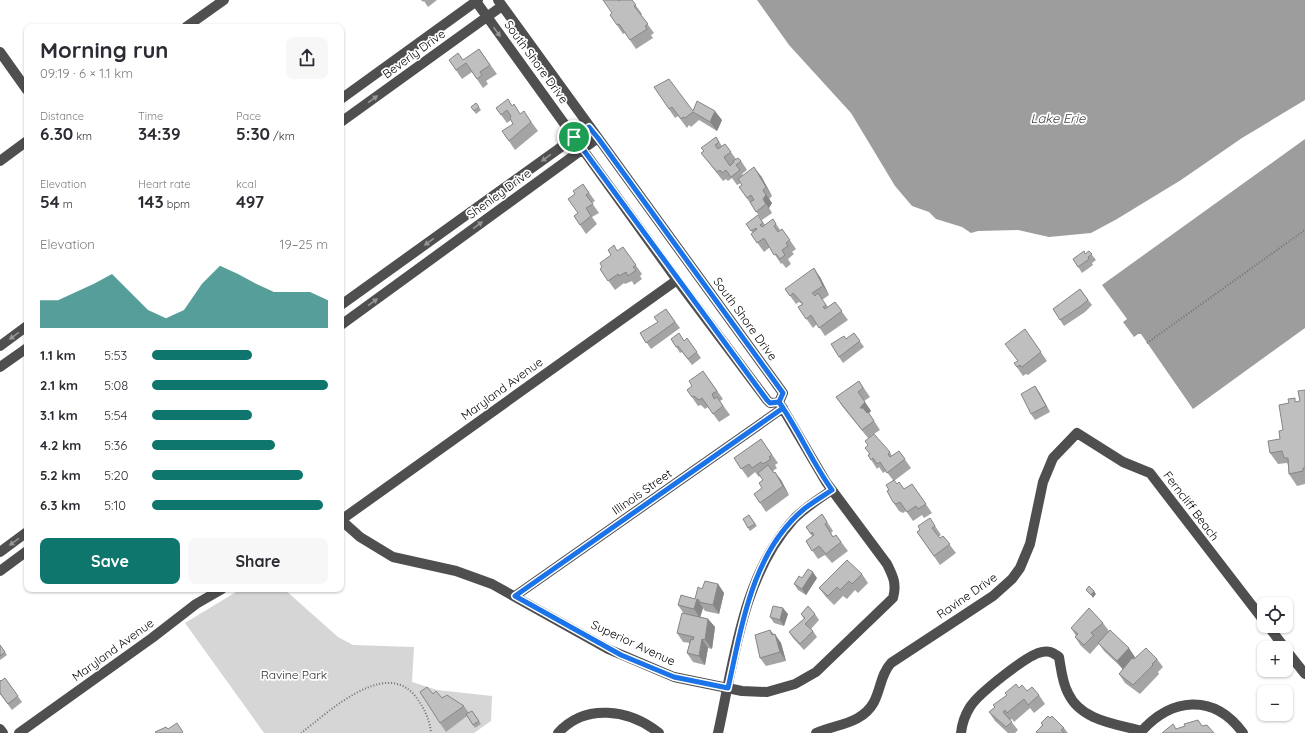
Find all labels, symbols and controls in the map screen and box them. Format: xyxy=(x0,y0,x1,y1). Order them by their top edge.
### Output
street label: South Shore Drive xyxy=(501,17,572,106)
street label: Beverly Drive xyxy=(379,26,448,81)
one-way arrow xyxy=(493,26,502,37)
text: Morning run xyxy=(40,36,168,64)
button: share xyxy=(286,37,328,79)
text: 09:19 · 6 × 1.1 km xyxy=(40,65,133,81)
one-way arrow xyxy=(367,95,378,104)
text: Distance xyxy=(40,109,84,123)
text: Time xyxy=(138,109,163,123)
text: Pace xyxy=(236,109,261,123)
water label: Lake Erie xyxy=(1031,110,1086,126)
pin xyxy=(557,120,591,154)
text: 6.30 xyxy=(40,123,73,144)
text: 34:39 xyxy=(138,123,181,144)
text: 5:30 xyxy=(236,123,270,144)
icon: arrive xyxy=(563,126,585,148)
text: km xyxy=(73,129,92,143)
text: /km xyxy=(270,129,295,143)
one-way arrow xyxy=(540,153,551,162)
street label: Shenley Drive xyxy=(464,165,534,222)
text: Elevation xyxy=(40,177,86,191)
text: Heart rate xyxy=(138,177,190,191)
text: kcal xyxy=(236,177,257,191)
text: 54 xyxy=(40,191,60,212)
text: 143 xyxy=(138,191,164,212)
text: 497 xyxy=(236,191,264,212)
text: m xyxy=(60,197,73,211)
text: bpm xyxy=(164,197,190,211)
one-way arrow xyxy=(472,221,483,229)
text: Elevation xyxy=(40,236,95,252)
text: 19–25 m xyxy=(280,236,328,252)
one-way arrow xyxy=(423,238,434,246)
street label: South Shore Drive xyxy=(710,274,781,363)
one-way arrow xyxy=(367,298,378,306)
one-way arrow xyxy=(8,332,19,340)
text: 1.1 km xyxy=(40,347,76,363)
text: 5:53 xyxy=(104,347,127,363)
street label: Maryland Avenue xyxy=(458,354,546,423)
text: 2.1 km xyxy=(40,377,78,393)
text: 5:08 xyxy=(104,377,128,393)
text: 3.1 km xyxy=(40,407,78,423)
text: 5:54 xyxy=(104,407,127,423)
text: 4.2 km xyxy=(40,437,81,453)
text: 5:36 xyxy=(104,437,127,453)
street label: Illinois Street xyxy=(609,466,674,518)
text: 5.2 km xyxy=(40,467,81,483)
text: 5:20 xyxy=(104,467,128,483)
street label: Ferncliff Beach xyxy=(1160,468,1222,543)
text: 6.3 km xyxy=(40,497,80,513)
text: 5:10 xyxy=(104,497,126,513)
one-way arrow xyxy=(8,538,19,546)
button: Save xyxy=(40,538,180,584)
button: Share xyxy=(188,538,328,584)
street label: Ravine Drive xyxy=(934,569,1000,622)
map controls xyxy=(1257,597,1293,721)
button: locate xyxy=(1257,597,1293,633)
street label: Maryland Avenue xyxy=(69,615,157,684)
street label: Superior Avenue xyxy=(589,617,678,669)
button: + xyxy=(1257,641,1293,677)
park label: Ravine Park xyxy=(261,667,327,682)
button: − xyxy=(1257,685,1293,721)

